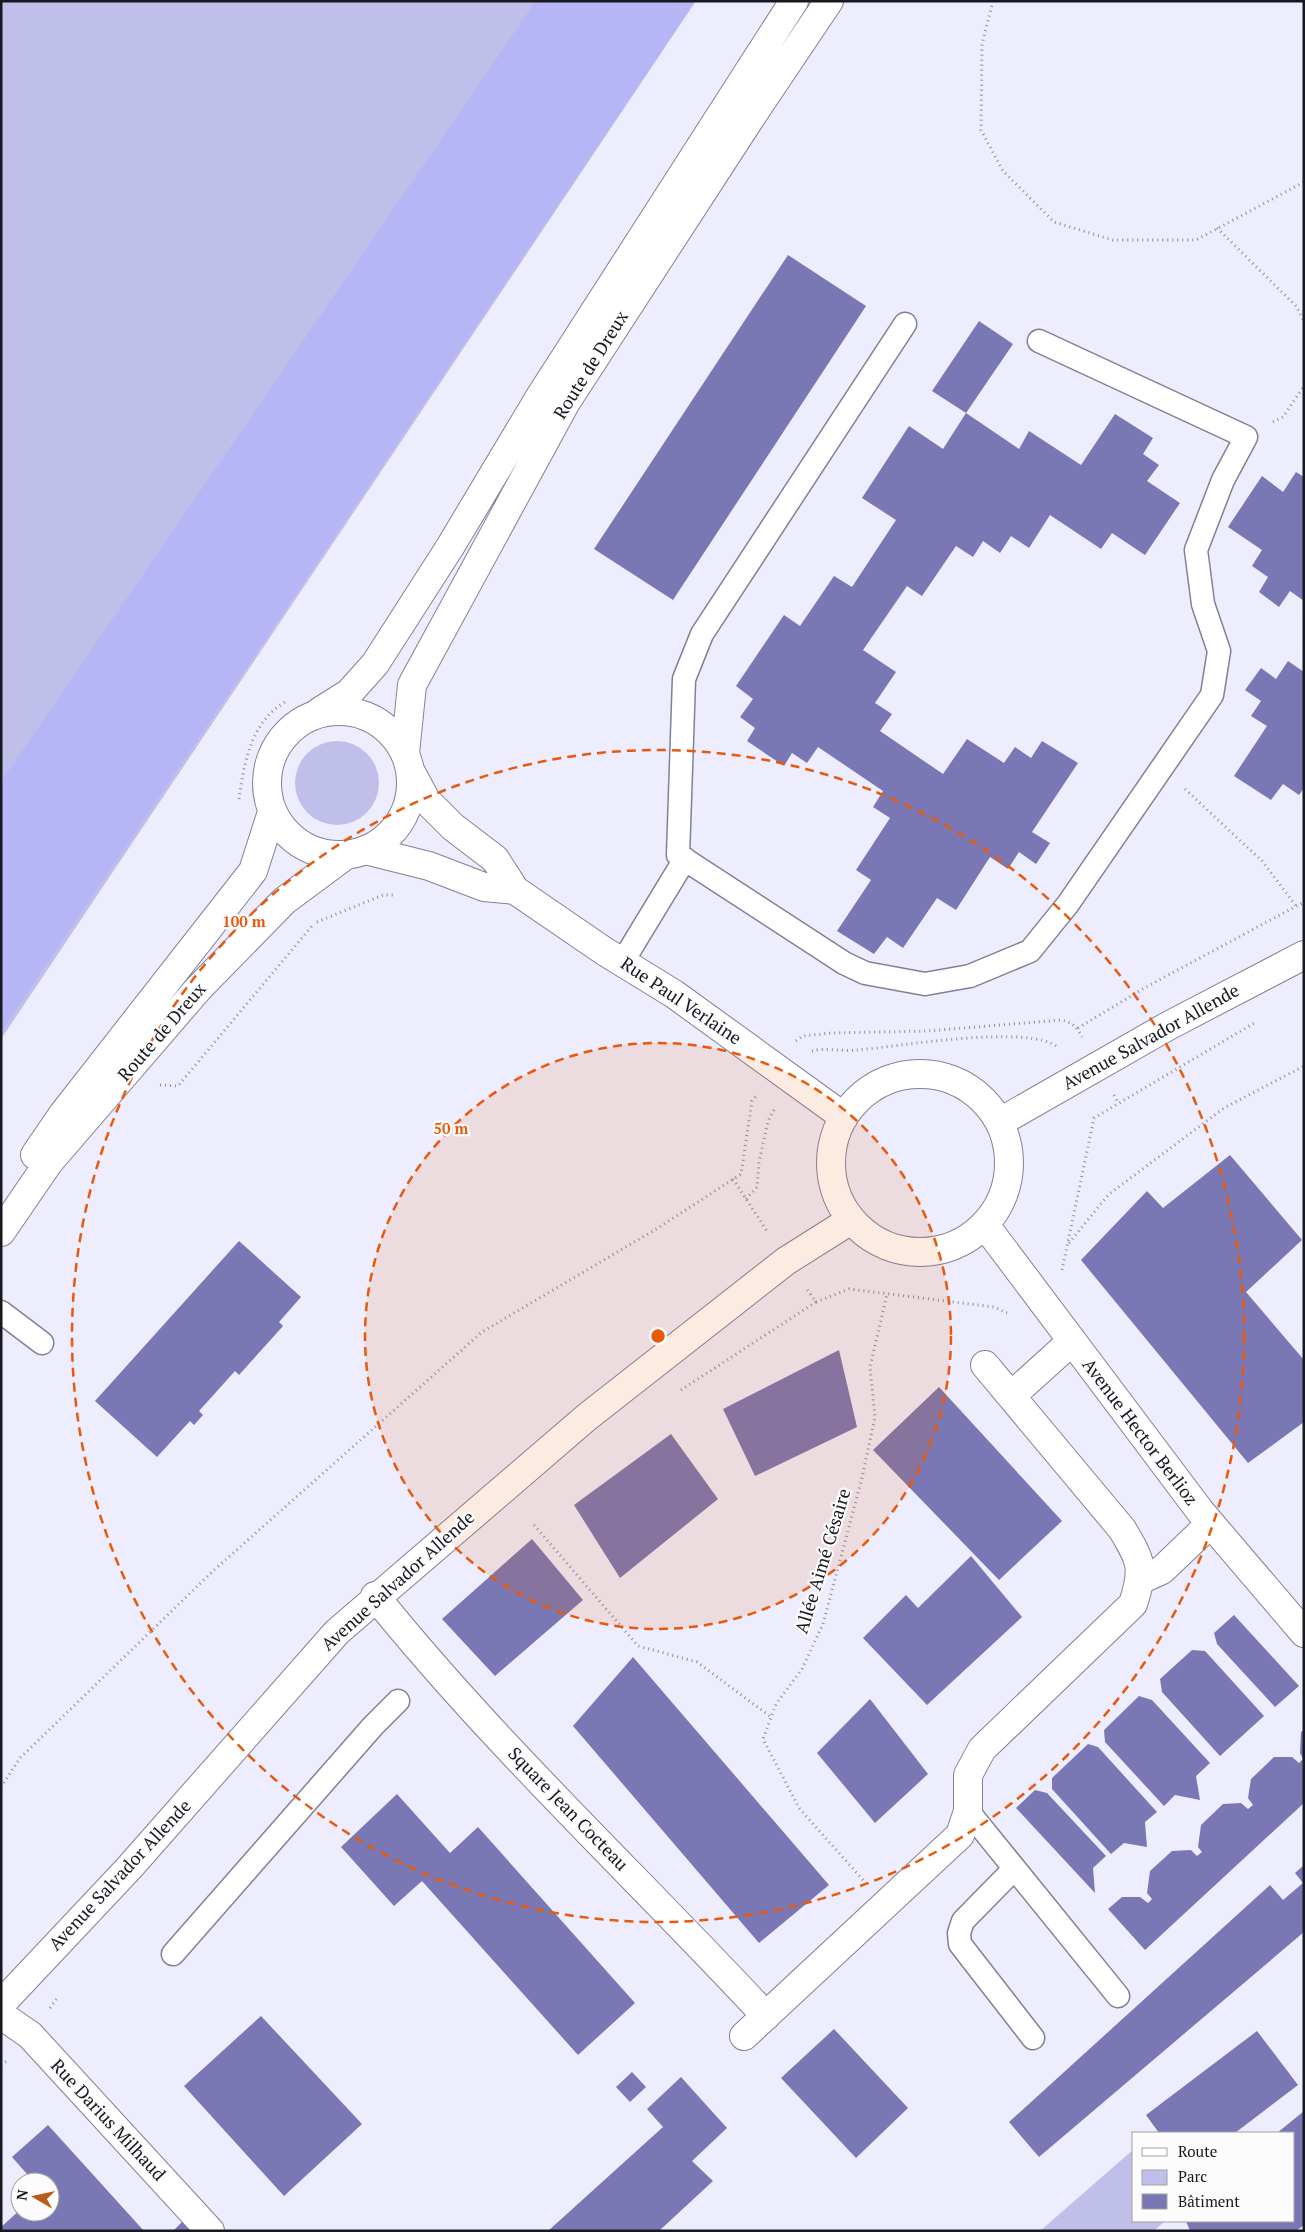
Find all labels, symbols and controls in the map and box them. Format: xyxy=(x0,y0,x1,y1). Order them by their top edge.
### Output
street label: Route de Dreux xyxy=(547,305,633,423)
text: 100 m xyxy=(222,911,266,931)
street label: Rue Paul Verlaine xyxy=(616,951,747,1050)
street label: Route de Dreux xyxy=(112,976,211,1086)
street label: Avenue Salvador Allende xyxy=(1058,978,1243,1095)
text: 50 m xyxy=(434,1118,469,1138)
centre of rings xyxy=(649,1327,667,1345)
street label: Avenue Hector Berlioz xyxy=(1078,1353,1204,1510)
street label: Allée Aimé Césaire xyxy=(789,1485,856,1636)
street label: Avenue Salvador Allende xyxy=(316,1505,479,1656)
street label: Square Jean Cocteau xyxy=(503,1741,634,1875)
street label: Avenue Salvador Allende xyxy=(43,1794,196,1955)
street label: Rue Darius Milhaud xyxy=(46,2053,171,2185)
legend xyxy=(1132,2132,1295,2222)
text: Route xyxy=(1178,2141,1217,2161)
text: Parc xyxy=(1178,2166,1207,2186)
north arrow xyxy=(10,2172,60,2222)
text: N xyxy=(11,2188,32,2202)
text: Bâtiment xyxy=(1178,2191,1240,2211)

